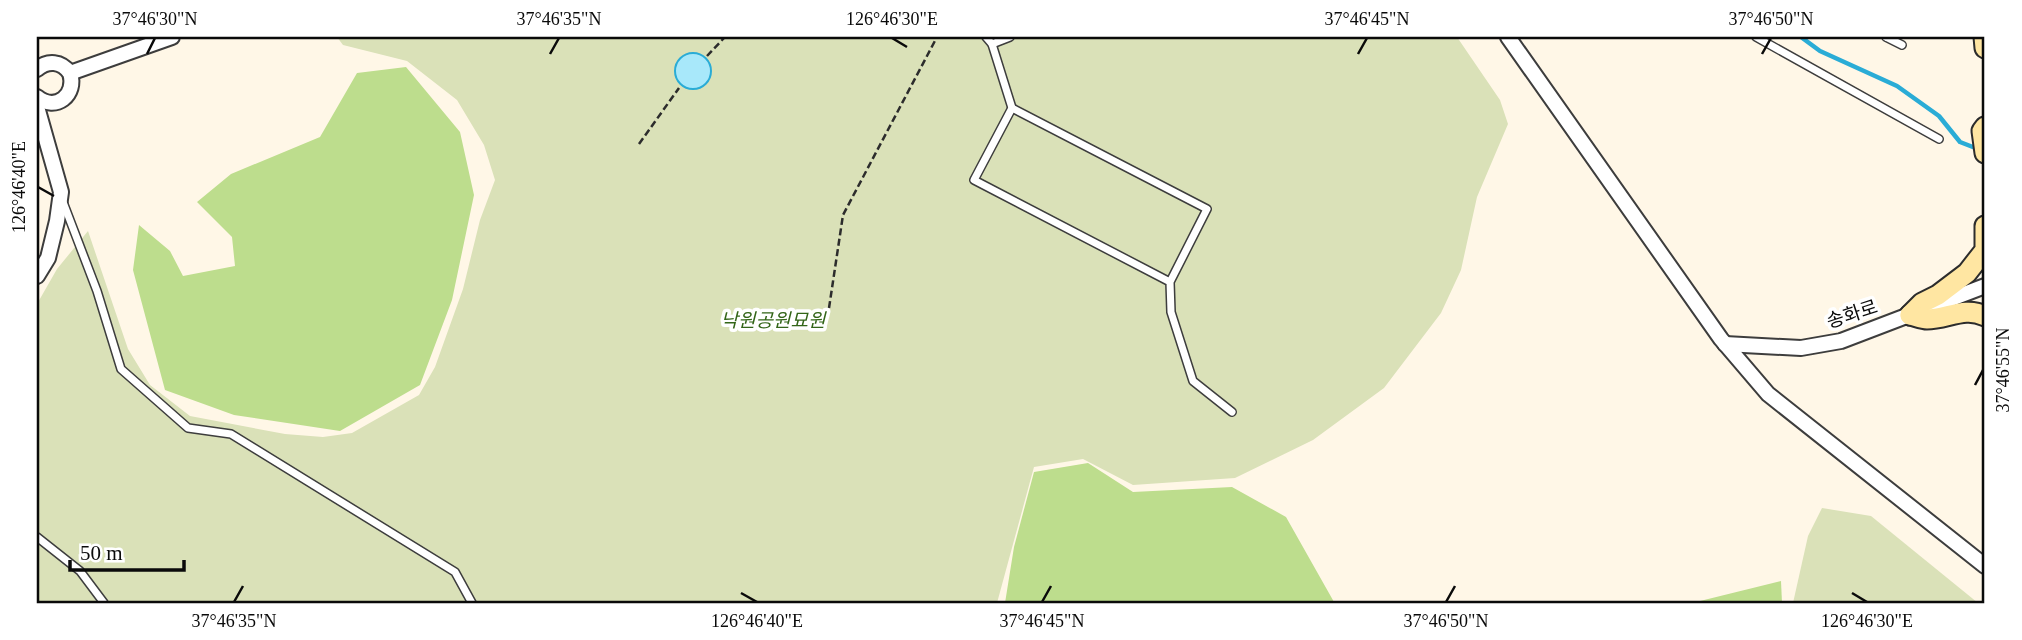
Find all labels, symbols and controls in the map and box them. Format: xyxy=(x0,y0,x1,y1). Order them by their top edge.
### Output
text: 37°46'30"N xyxy=(113,9,197,29)
text: 37°46'35"N xyxy=(517,9,601,29)
text: 126°46'30"E xyxy=(846,9,938,29)
text: 37°46'45"N xyxy=(1325,9,1409,29)
text: 37°46'50"N xyxy=(1729,9,1813,29)
text: 126°46'40"E xyxy=(9,141,29,233)
street label: 송화로 xyxy=(1824,296,1880,332)
park label: 낙원공원묘원 xyxy=(721,310,827,331)
text: 37°46'55"N xyxy=(1993,328,2013,412)
scale bar xyxy=(70,528,184,572)
text: 50 m xyxy=(80,541,123,565)
text: 37°46'35"N xyxy=(192,611,276,631)
text: 126°46'40"E xyxy=(711,611,803,631)
text: 37°46'45"N xyxy=(1000,611,1084,631)
text: 37°46'50"N xyxy=(1404,611,1488,631)
text: 126°46'30"E xyxy=(1821,611,1913,631)

